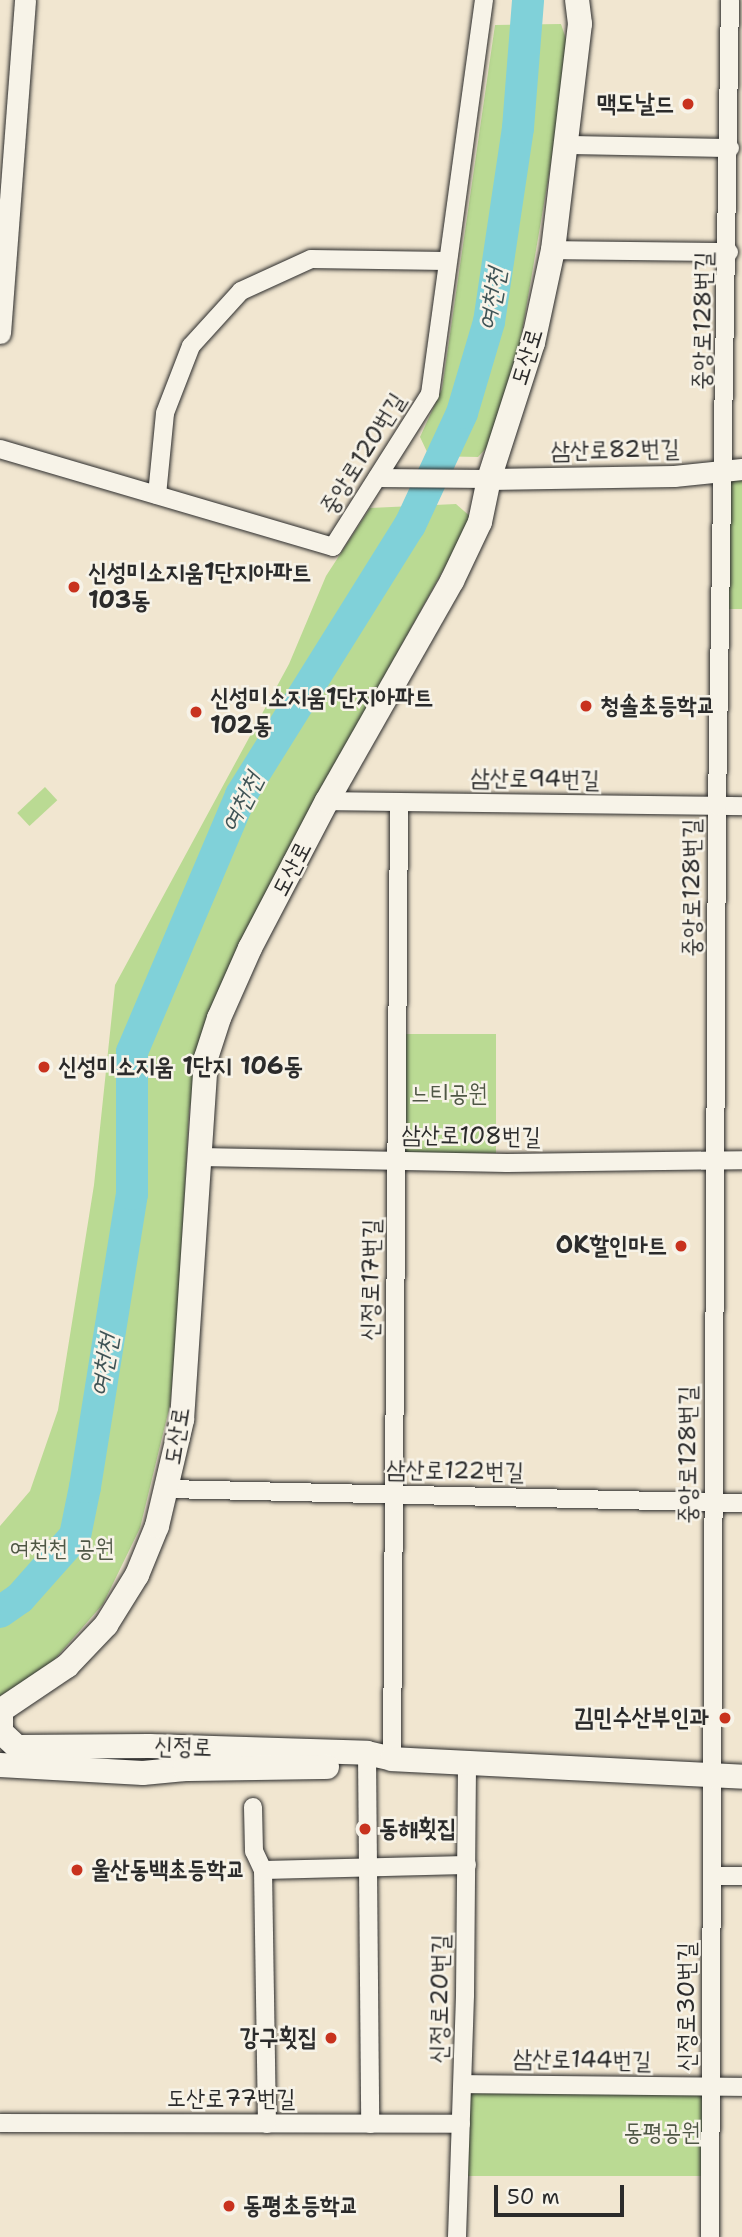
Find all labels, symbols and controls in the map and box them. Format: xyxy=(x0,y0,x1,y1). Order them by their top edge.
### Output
place label: 맥도날드 xyxy=(597,90,674,118)
marker: 맥도날드 xyxy=(680,96,696,112)
street label: 중앙로128번길 xyxy=(687,252,719,390)
water label: 여천천 xyxy=(470,265,512,333)
street label: 도산로 xyxy=(505,325,549,389)
street label: 중앙로120번길 xyxy=(314,388,412,520)
street label: 삼산로82번길 xyxy=(550,434,680,466)
place label: 신성미소지움1단지아파트 103동 xyxy=(88,559,311,615)
marker: 신성미소지움1단지아파트 103동 xyxy=(66,579,82,595)
place label: 신성미소지움1단지아파트 102동 xyxy=(210,684,433,740)
place label: 청솔초등학교 xyxy=(600,692,716,720)
marker: 청솔초등학교 xyxy=(578,698,594,714)
marker: 신성미소지움1단지아파트 102동 xyxy=(188,704,204,720)
street label: 삼산로94번길 xyxy=(470,763,600,795)
water label: 여천천 xyxy=(213,767,269,837)
street label: 중앙로128번길 xyxy=(678,819,706,957)
street label: 도산로 xyxy=(266,837,318,901)
place label: 신성미소지움 1단지 106동 xyxy=(58,1053,303,1081)
marker: 신성미소지움 1단지 106동 xyxy=(36,1059,52,1075)
park label: 느티공원 xyxy=(410,1080,488,1108)
street label: 삼산로108번길 xyxy=(401,1120,541,1152)
street label: 신정로17번길 xyxy=(356,1219,386,1341)
place label: OK할인마트 xyxy=(556,1232,667,1260)
marker: OK할인마트 xyxy=(673,1238,689,1254)
water label: 여천천 xyxy=(82,1331,124,1399)
street label: 중앙로128번길 xyxy=(674,1386,702,1524)
street label: 도산로 xyxy=(158,1405,196,1467)
street label: 삼산로122번길 xyxy=(386,1455,524,1487)
park label: 여천천 공원 xyxy=(10,1535,114,1563)
place label: 김민수산부인과 xyxy=(574,1704,709,1732)
marker: 김민수산부인과 xyxy=(715,1708,735,1728)
street label: 신정로 xyxy=(154,1732,212,1762)
place label: 동해횟집 xyxy=(379,1815,456,1843)
marker: 동해횟집 xyxy=(357,1821,373,1837)
place label: 울산동백초등학교 xyxy=(91,1856,246,1884)
marker: 울산동백초등학교 xyxy=(69,1862,85,1878)
street label: 신정로20번길 xyxy=(424,1934,456,2064)
street label: 신정로30번길 xyxy=(673,1942,701,2072)
place label: 강구횟집 xyxy=(240,2024,317,2052)
marker: 강구횟집 xyxy=(323,2030,339,2046)
street label: 삼산로144번길 xyxy=(513,2044,651,2076)
street label: 도산로77번길 xyxy=(167,2085,295,2113)
park label: 동평공원 xyxy=(623,2119,701,2147)
scale bar xyxy=(497,2170,626,2214)
text: 50 m xyxy=(507,2183,560,2211)
place label: 동평초등학교 xyxy=(243,2192,359,2220)
marker: 동평초등학교 xyxy=(221,2198,237,2214)

